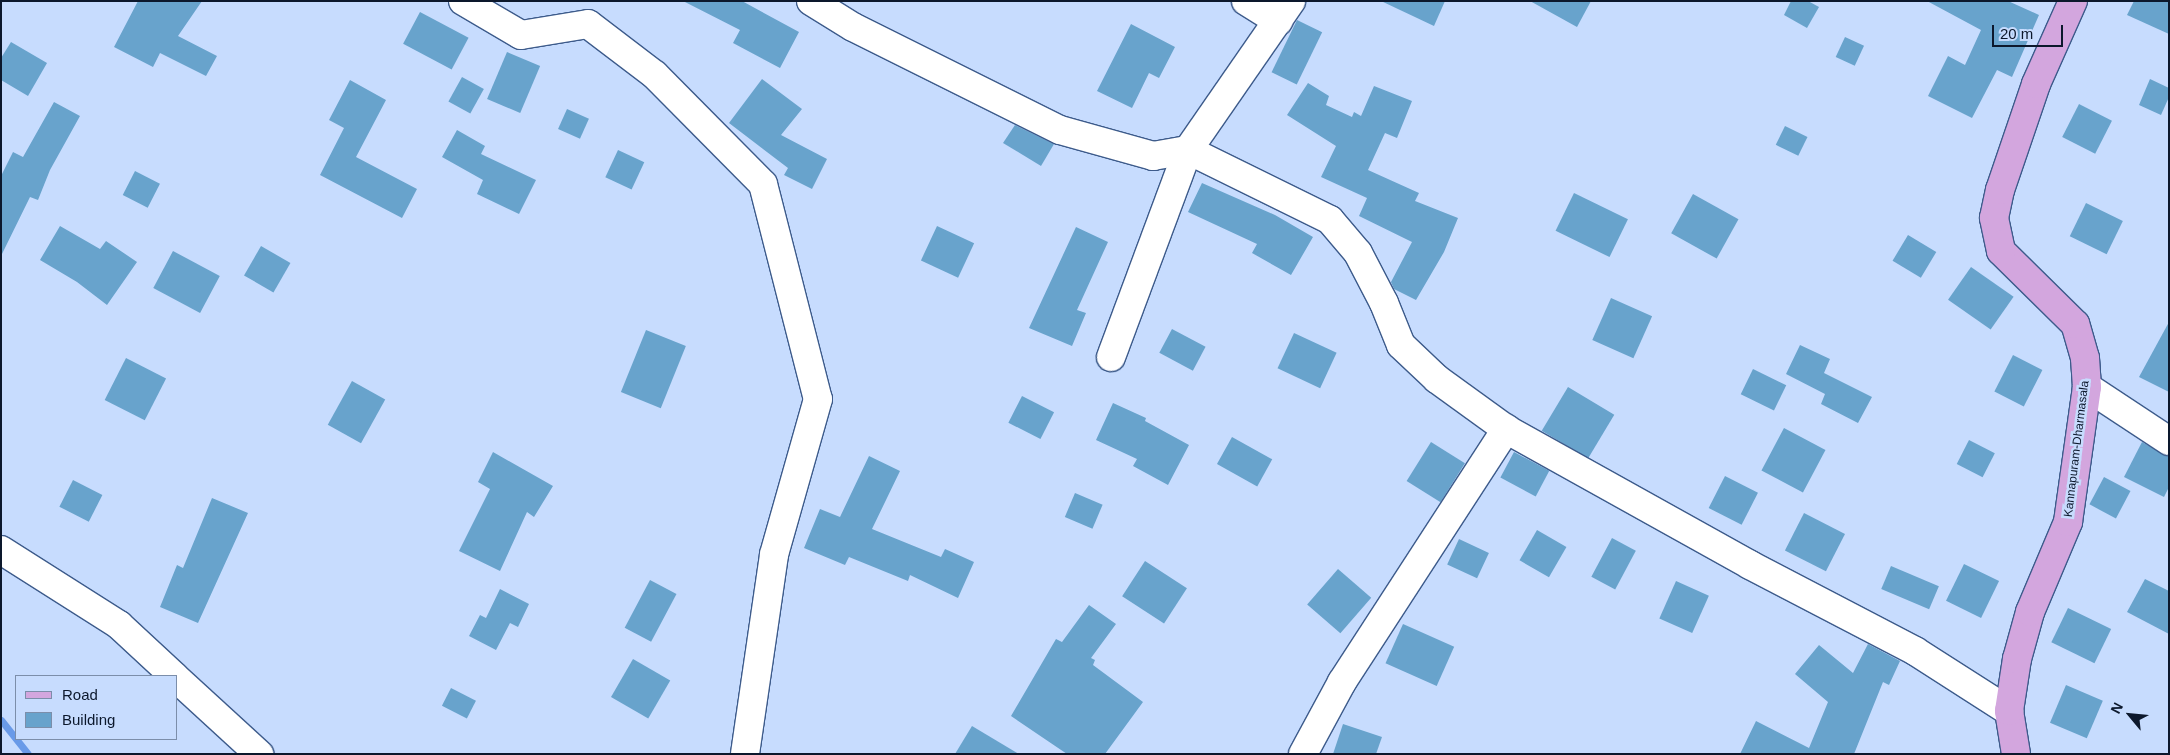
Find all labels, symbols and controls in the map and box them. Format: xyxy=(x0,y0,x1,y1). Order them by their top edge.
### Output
scale bar xyxy=(1995,15,2066,47)
text: 20 m xyxy=(2000,25,2033,42)
street label: Kannapuram-Dharmasala xyxy=(2061,380,2093,518)
legend xyxy=(15,675,178,740)
text: Road xyxy=(62,686,98,703)
north arrow xyxy=(2105,690,2155,740)
text: N xyxy=(2107,700,2126,716)
text: Building xyxy=(62,711,115,728)

